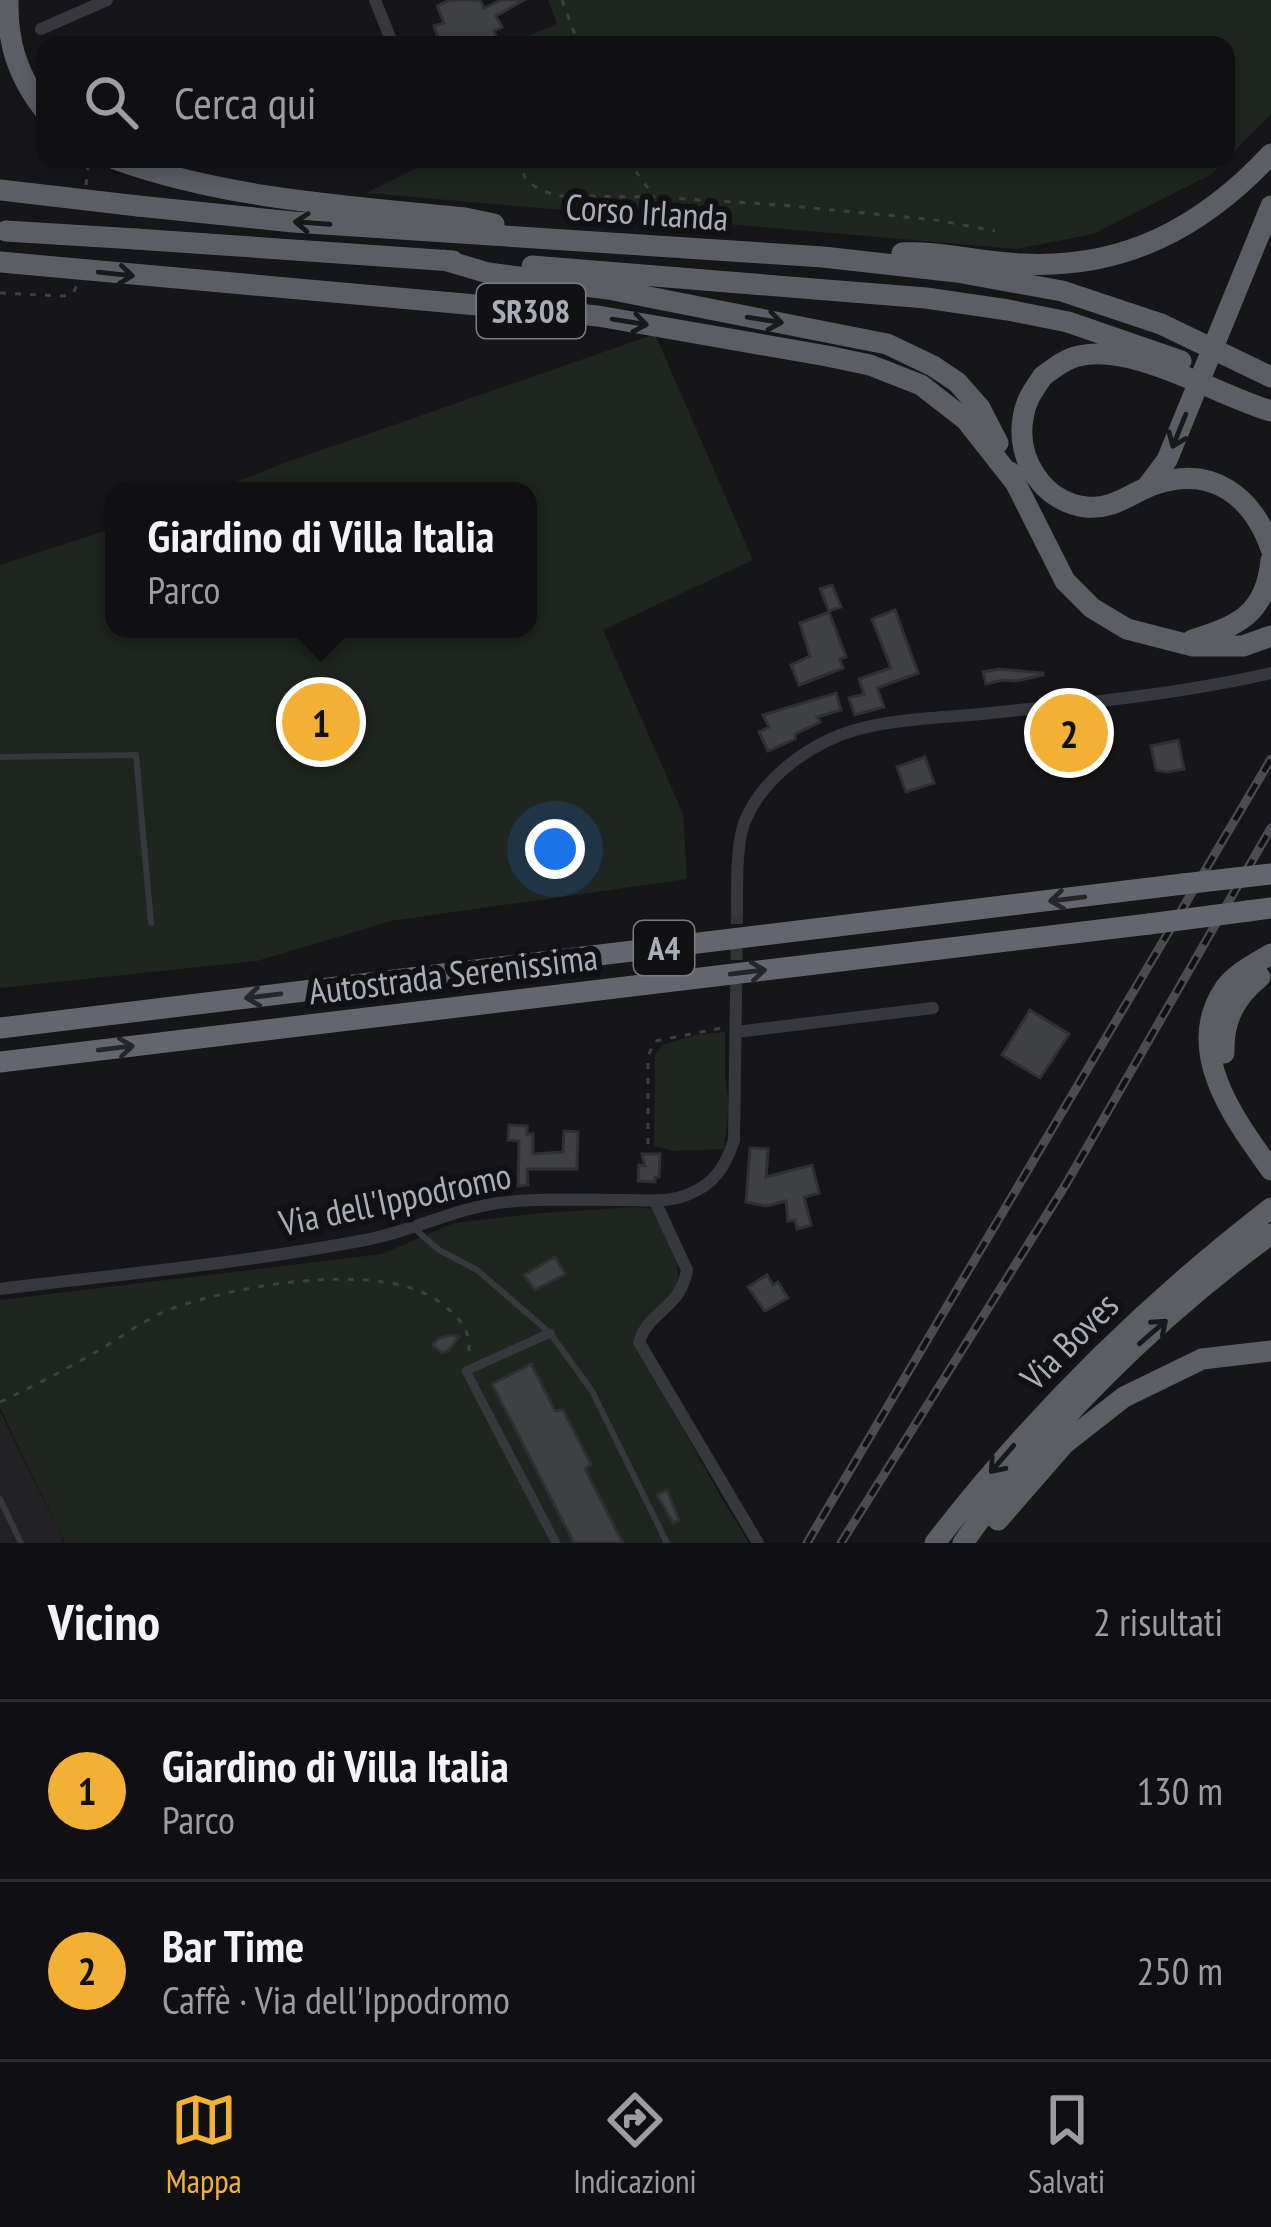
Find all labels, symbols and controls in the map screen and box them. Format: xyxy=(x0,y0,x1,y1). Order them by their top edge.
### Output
search box xyxy=(36,36,1235,168)
icon: search xyxy=(78,69,144,135)
text: Cerca qui xyxy=(174,73,317,131)
street label: Corso Irlanda xyxy=(564,182,730,241)
one-way arrow xyxy=(293,212,332,235)
one-way arrow xyxy=(96,263,135,285)
road number: SR308 xyxy=(477,284,585,338)
one-way arrow xyxy=(745,309,784,332)
one-way arrow xyxy=(610,311,649,334)
one-way arrow xyxy=(1167,412,1188,449)
popup xyxy=(105,482,537,638)
text: Giardino di Villa Italia xyxy=(148,506,494,564)
text: Parco xyxy=(148,564,220,615)
pin: 1 xyxy=(282,677,360,767)
pin: 2 xyxy=(1030,688,1108,778)
your location xyxy=(525,819,585,879)
one-way arrow xyxy=(1048,888,1087,910)
road number: A4 xyxy=(634,921,694,975)
street label: Autostrada Serenissima xyxy=(306,932,600,1015)
one-way arrow xyxy=(728,960,767,982)
one-way arrow xyxy=(244,985,283,1007)
one-way arrow xyxy=(96,1037,135,1059)
street label: Via dell'Ippodromo xyxy=(274,1151,515,1246)
street label: Via Boves xyxy=(1009,1282,1128,1400)
one-way arrow xyxy=(1138,1319,1168,1346)
one-way arrow xyxy=(989,1444,1016,1474)
text: Vicino xyxy=(48,1588,160,1654)
text: 2 risultati xyxy=(1093,1596,1223,1647)
text: Giardino di Villa Italia xyxy=(162,1736,509,1794)
text: 1 xyxy=(78,1765,96,1816)
text: 130 m xyxy=(1137,1765,1223,1816)
text: Parco xyxy=(162,1794,235,1845)
text: Bar Time xyxy=(162,1916,304,1974)
text: 2 xyxy=(78,1945,96,1996)
text: 250 m xyxy=(1137,1945,1223,1996)
text: Caffè · Via dell'Ippodromo xyxy=(162,1974,510,2025)
tab: Mappa xyxy=(166,2087,242,2202)
tab: Indicazioni xyxy=(573,2087,697,2202)
tab: Salvati xyxy=(1028,2087,1105,2202)

